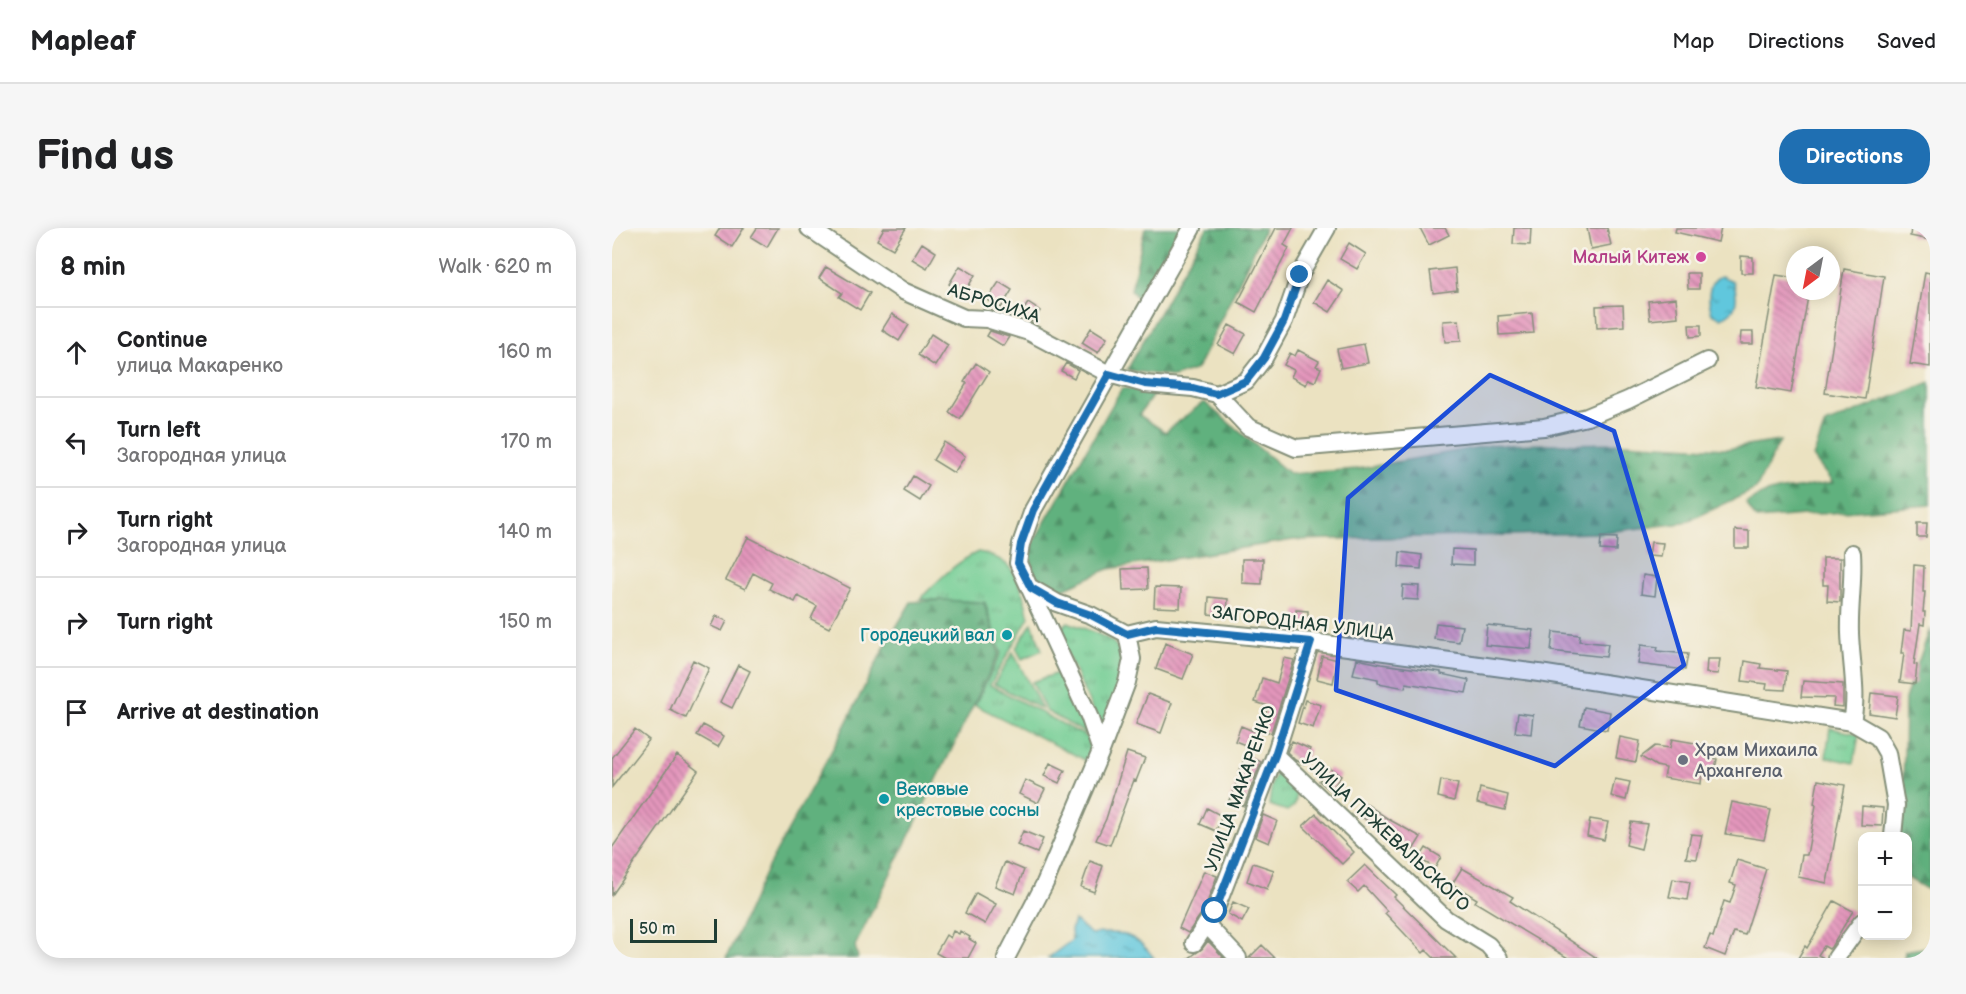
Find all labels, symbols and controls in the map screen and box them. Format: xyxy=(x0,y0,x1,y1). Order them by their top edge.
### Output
text: Mapleaf xyxy=(30,25,136,58)
text: Map xyxy=(1672,29,1715,54)
text: Directions xyxy=(1748,29,1844,54)
text: Saved xyxy=(1877,29,1936,54)
button: Directions xyxy=(1779,129,1930,184)
text: Find us xyxy=(36,131,174,182)
north arrow xyxy=(1786,246,1840,300)
place label: Малый Китеж xyxy=(1572,247,1689,268)
marker: Малый Китеж xyxy=(1694,250,1708,264)
text: 8 min xyxy=(60,252,126,283)
text: Walk · 620 m xyxy=(439,255,552,279)
route end xyxy=(1286,261,1312,287)
street label: АБРОСИХА xyxy=(944,279,1042,327)
text: Continue xyxy=(117,327,207,354)
icon: ahead xyxy=(60,336,93,369)
text: 160 m xyxy=(498,340,552,364)
text: улица Макаренко xyxy=(117,354,283,378)
text: Turn left xyxy=(117,417,201,444)
icon: left xyxy=(60,426,93,459)
text: 170 m xyxy=(501,430,552,454)
text: Загородная улица xyxy=(117,444,287,468)
text: Turn right xyxy=(117,507,213,534)
icon: right xyxy=(60,516,93,549)
text: 140 m xyxy=(498,520,552,544)
text: Загородная улица xyxy=(117,534,287,558)
street label: ЗАГОРОДНАЯ УЛИЦА xyxy=(1211,602,1395,645)
icon: right xyxy=(60,606,93,639)
text: Turn right xyxy=(117,609,213,636)
text: 150 m xyxy=(499,610,552,634)
place label: Городецкий вал xyxy=(860,625,995,646)
marker: Городецкий вал xyxy=(1000,628,1014,642)
icon: arrive xyxy=(60,696,93,729)
text: Arrive at destination xyxy=(117,699,319,726)
street label: УЛИЦА МАКАРЕНКО xyxy=(1201,702,1280,874)
place label: Храм Михаила Архангела xyxy=(1694,740,1818,782)
street label: УЛИЦА ПРЖЕВАЛЬСКОГО xyxy=(1297,749,1474,916)
marker: Храм Михаила Архангела xyxy=(1676,753,1690,767)
place label: Вековые крестовые сосны xyxy=(896,779,1039,821)
marker: Вековые крестовые сосны xyxy=(877,792,891,806)
map controls xyxy=(1858,832,1912,940)
button: + xyxy=(1858,832,1912,886)
button: − xyxy=(1858,886,1912,940)
route start xyxy=(1201,897,1227,923)
scale bar xyxy=(630,916,717,944)
text: 50 m xyxy=(639,920,675,939)

